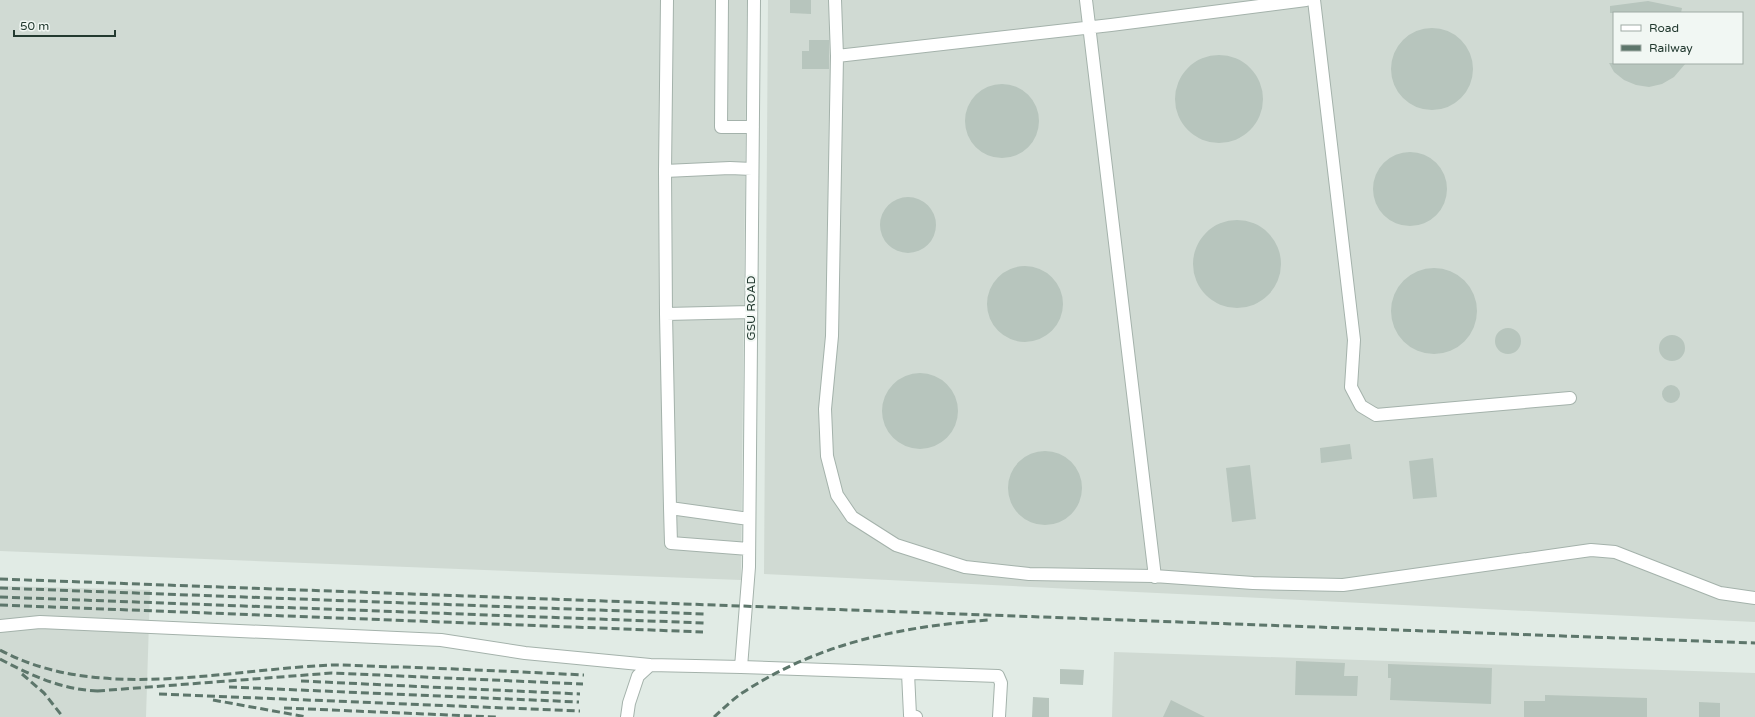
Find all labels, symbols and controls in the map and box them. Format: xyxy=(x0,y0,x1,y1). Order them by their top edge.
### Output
scale bar xyxy=(14,12,115,38)
legend xyxy=(1613,12,1743,64)
text: 50 m xyxy=(20,19,49,33)
text: Road xyxy=(1649,21,1679,35)
text: Railway xyxy=(1649,41,1693,55)
street label: GSU ROAD xyxy=(744,276,758,340)

